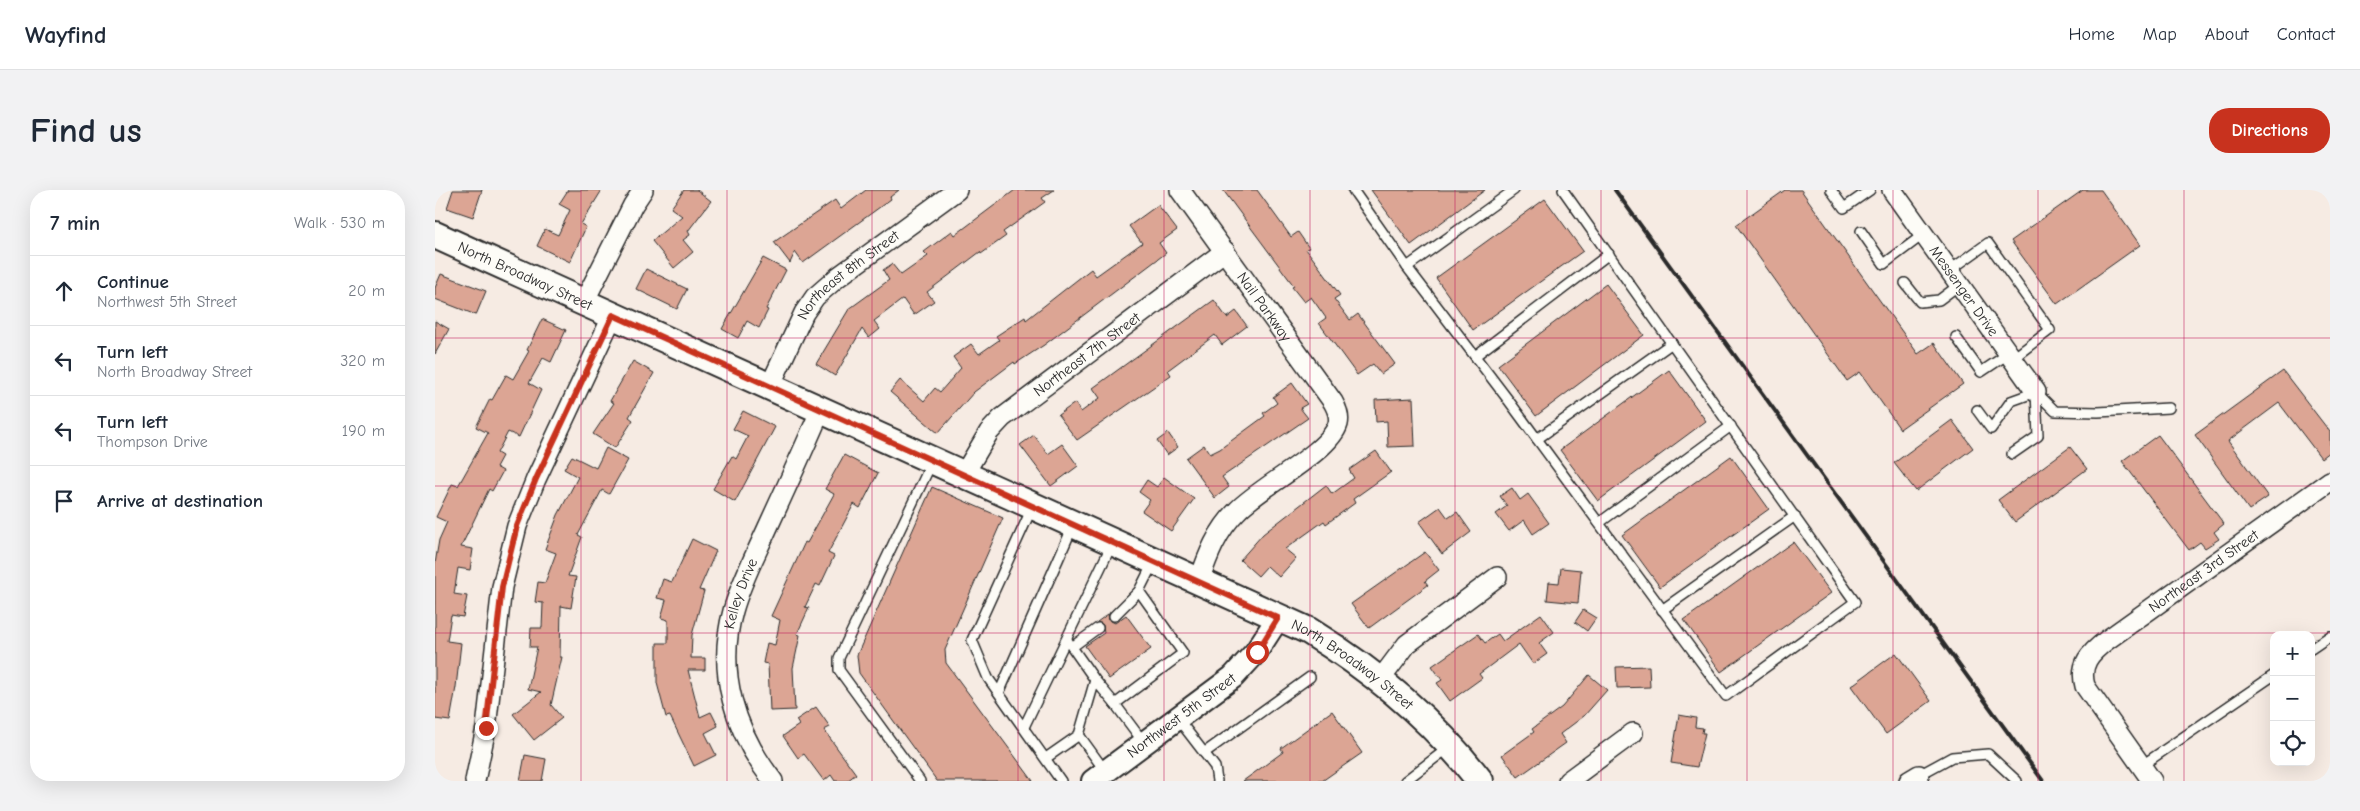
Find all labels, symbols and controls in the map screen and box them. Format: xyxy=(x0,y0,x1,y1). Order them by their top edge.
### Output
text: Wayfind xyxy=(25,21,106,49)
text: Home xyxy=(2068,24,2115,45)
text: Map xyxy=(2143,24,2177,45)
text: About xyxy=(2205,24,2249,45)
text: Contact xyxy=(2277,24,2335,45)
button: Directions xyxy=(2209,108,2330,153)
text: Find us xyxy=(30,110,142,151)
text: 7 min xyxy=(50,211,100,235)
text: Walk · 530 m xyxy=(294,214,385,232)
street label: Northeast 8th Street xyxy=(793,226,903,323)
street label: North Broadway Street xyxy=(455,238,596,314)
street label: Messenger Drive xyxy=(1926,242,2003,340)
street label: Nail Parkway xyxy=(1233,269,1296,345)
text: Continue xyxy=(97,271,169,293)
icon: ahead xyxy=(50,277,78,305)
text: 20 m xyxy=(348,282,385,300)
text: Northwest 5th Street xyxy=(97,293,237,311)
street label: Northeast 7th Street xyxy=(1030,308,1144,400)
text: Turn left xyxy=(97,341,168,363)
icon: left xyxy=(50,347,78,375)
text: 320 m xyxy=(340,352,385,370)
text: North Broadway Street xyxy=(97,363,252,381)
text: Turn left xyxy=(97,411,168,433)
icon: left xyxy=(50,417,78,445)
text: 190 m xyxy=(342,422,385,440)
text: Thompson Drive xyxy=(97,433,208,451)
icon: arrive xyxy=(50,487,78,515)
text: Arrive at destination xyxy=(97,490,263,512)
street label: Northeast 3rd Street xyxy=(2145,525,2263,616)
street label: Kelley Drive xyxy=(720,555,762,631)
street label: North Broadway Street xyxy=(1289,615,1418,714)
map controls xyxy=(2270,631,2315,766)
button: + xyxy=(2270,631,2315,676)
route start xyxy=(1246,641,1269,664)
street label: Northwest 5th Street xyxy=(1123,669,1240,762)
button: − xyxy=(2270,676,2315,721)
route end xyxy=(475,717,498,740)
button: locate xyxy=(2270,721,2315,766)

